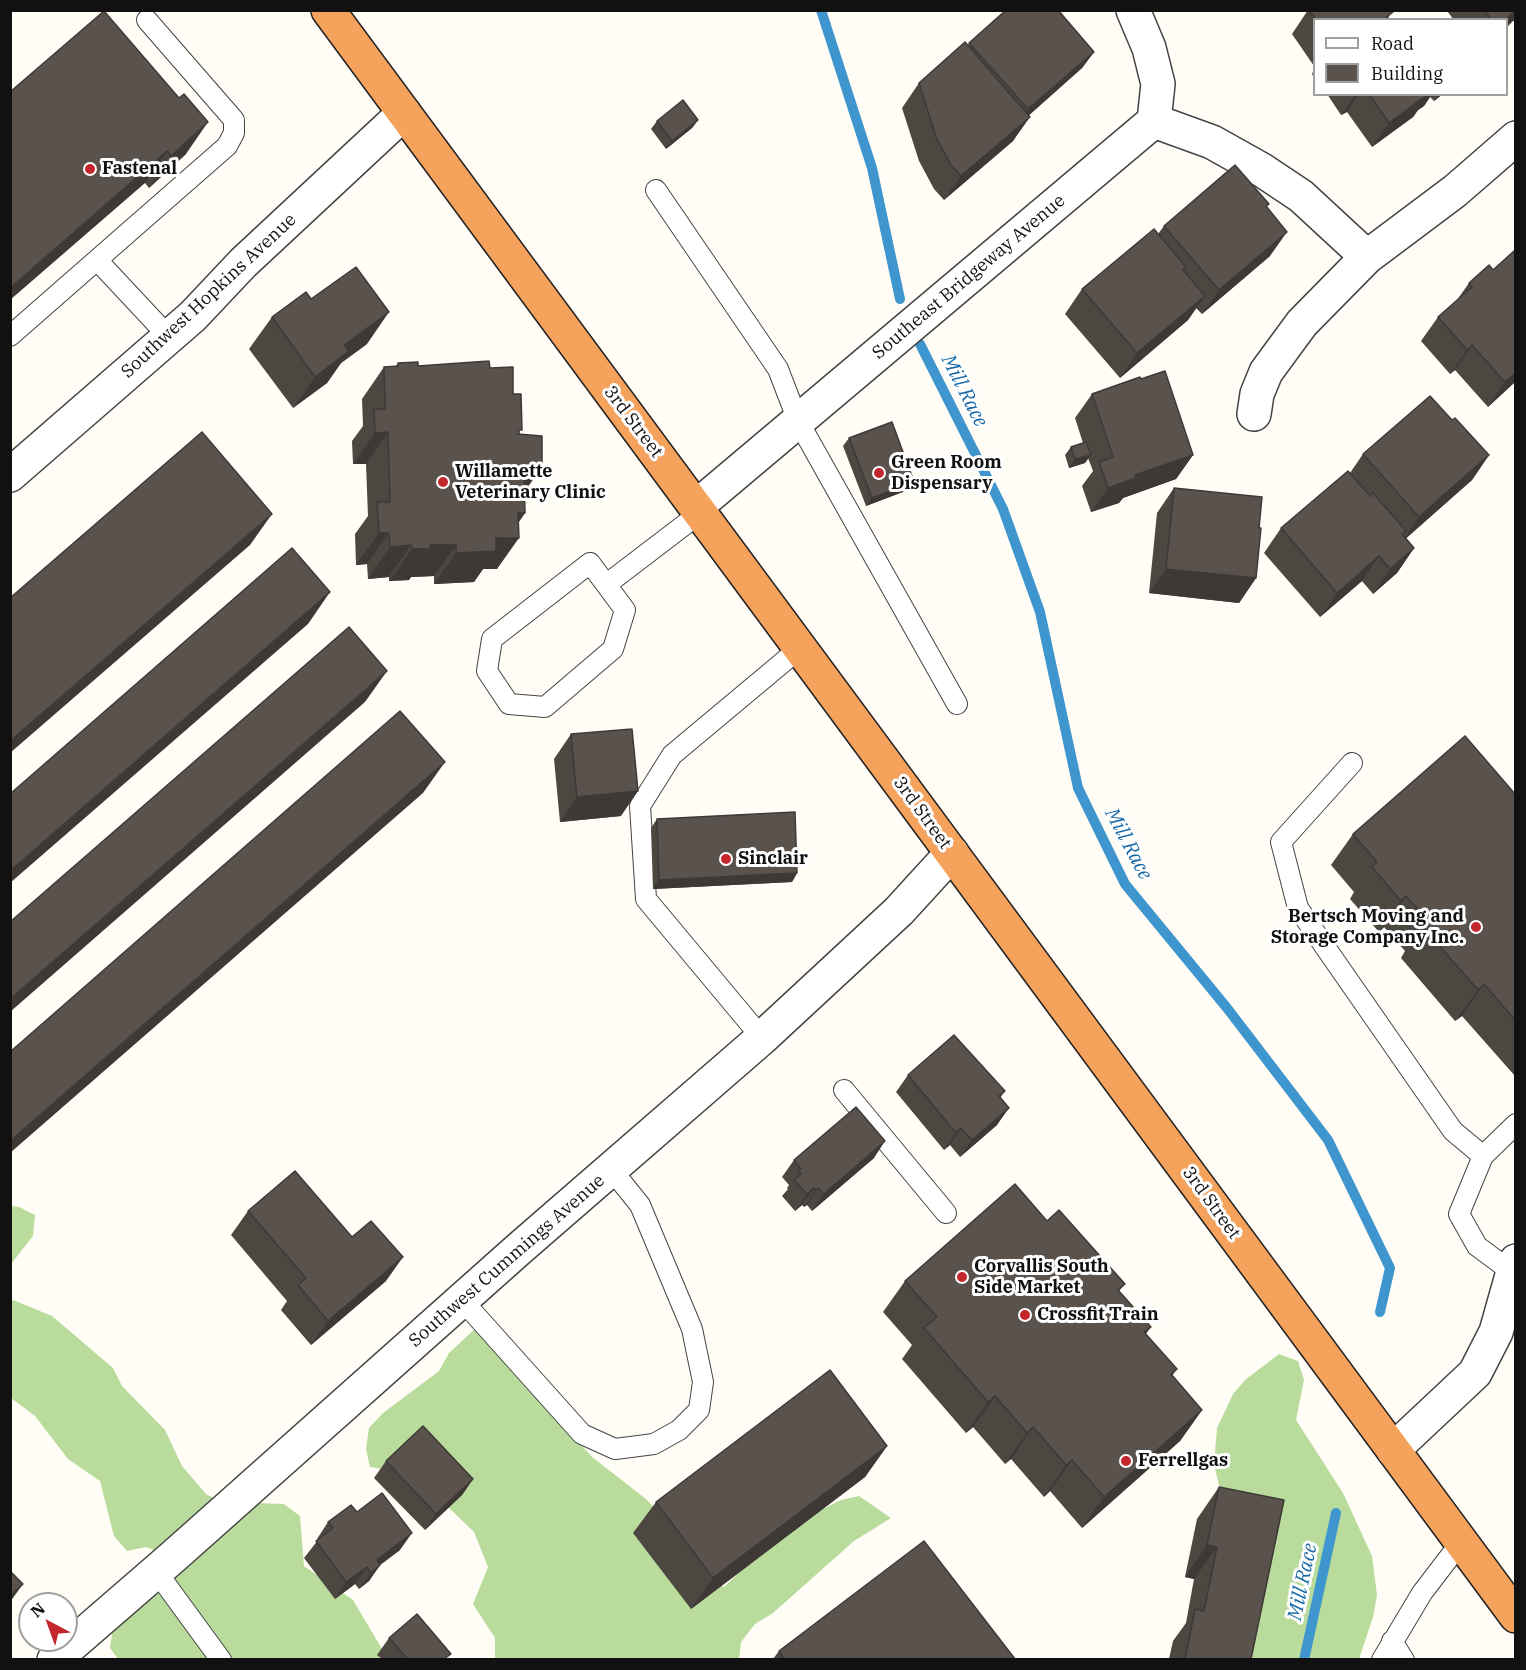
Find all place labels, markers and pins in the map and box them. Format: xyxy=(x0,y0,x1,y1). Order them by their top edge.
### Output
place label: Fastenal xyxy=(102,158,177,180)
marker: Fastenal xyxy=(83,162,97,176)
place label: Green Room Dispensary xyxy=(891,452,1002,494)
place label: Willamette Veterinary Clinic xyxy=(455,461,606,504)
marker: Green Room Dispensary xyxy=(872,466,886,480)
marker: Willamette Veterinary Clinic xyxy=(436,475,450,489)
place label: Sinclair xyxy=(738,848,808,870)
marker: Sinclair xyxy=(719,852,733,866)
place label: Bertsch Moving and Storage Company Inc. xyxy=(1271,906,1464,948)
marker: Bertsch Moving and Storage Company Inc. xyxy=(1469,920,1483,934)
place label: Corvallis South Side Market xyxy=(974,1256,1109,1298)
marker: Corvallis South Side Market xyxy=(955,1270,969,1284)
place label: Crossfit Train xyxy=(1037,1304,1159,1326)
marker: Crossfit Train xyxy=(1018,1308,1032,1322)
place label: Ferrellgas xyxy=(1138,1450,1228,1472)
marker: Ferrellgas xyxy=(1119,1454,1133,1468)

